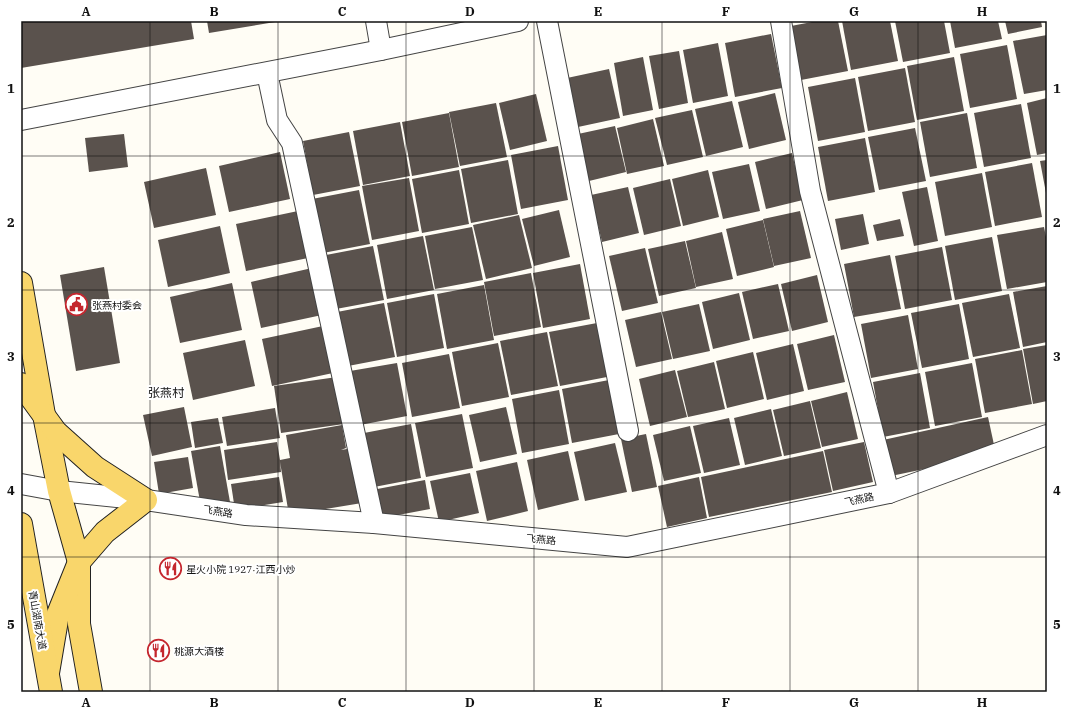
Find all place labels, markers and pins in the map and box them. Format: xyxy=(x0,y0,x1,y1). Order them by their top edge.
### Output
public building icon: 张燕村委会 xyxy=(63,292,89,318)
place label: 张燕村委会 xyxy=(92,299,142,312)
restaurant icon: 星火小院 1927·江西小炒 xyxy=(158,556,184,582)
place label: 星火小院 1927·江西小炒 xyxy=(186,563,296,576)
restaurant icon: 桃源大酒楼 xyxy=(145,638,171,664)
place label: 桃源大酒楼 xyxy=(174,645,224,658)

